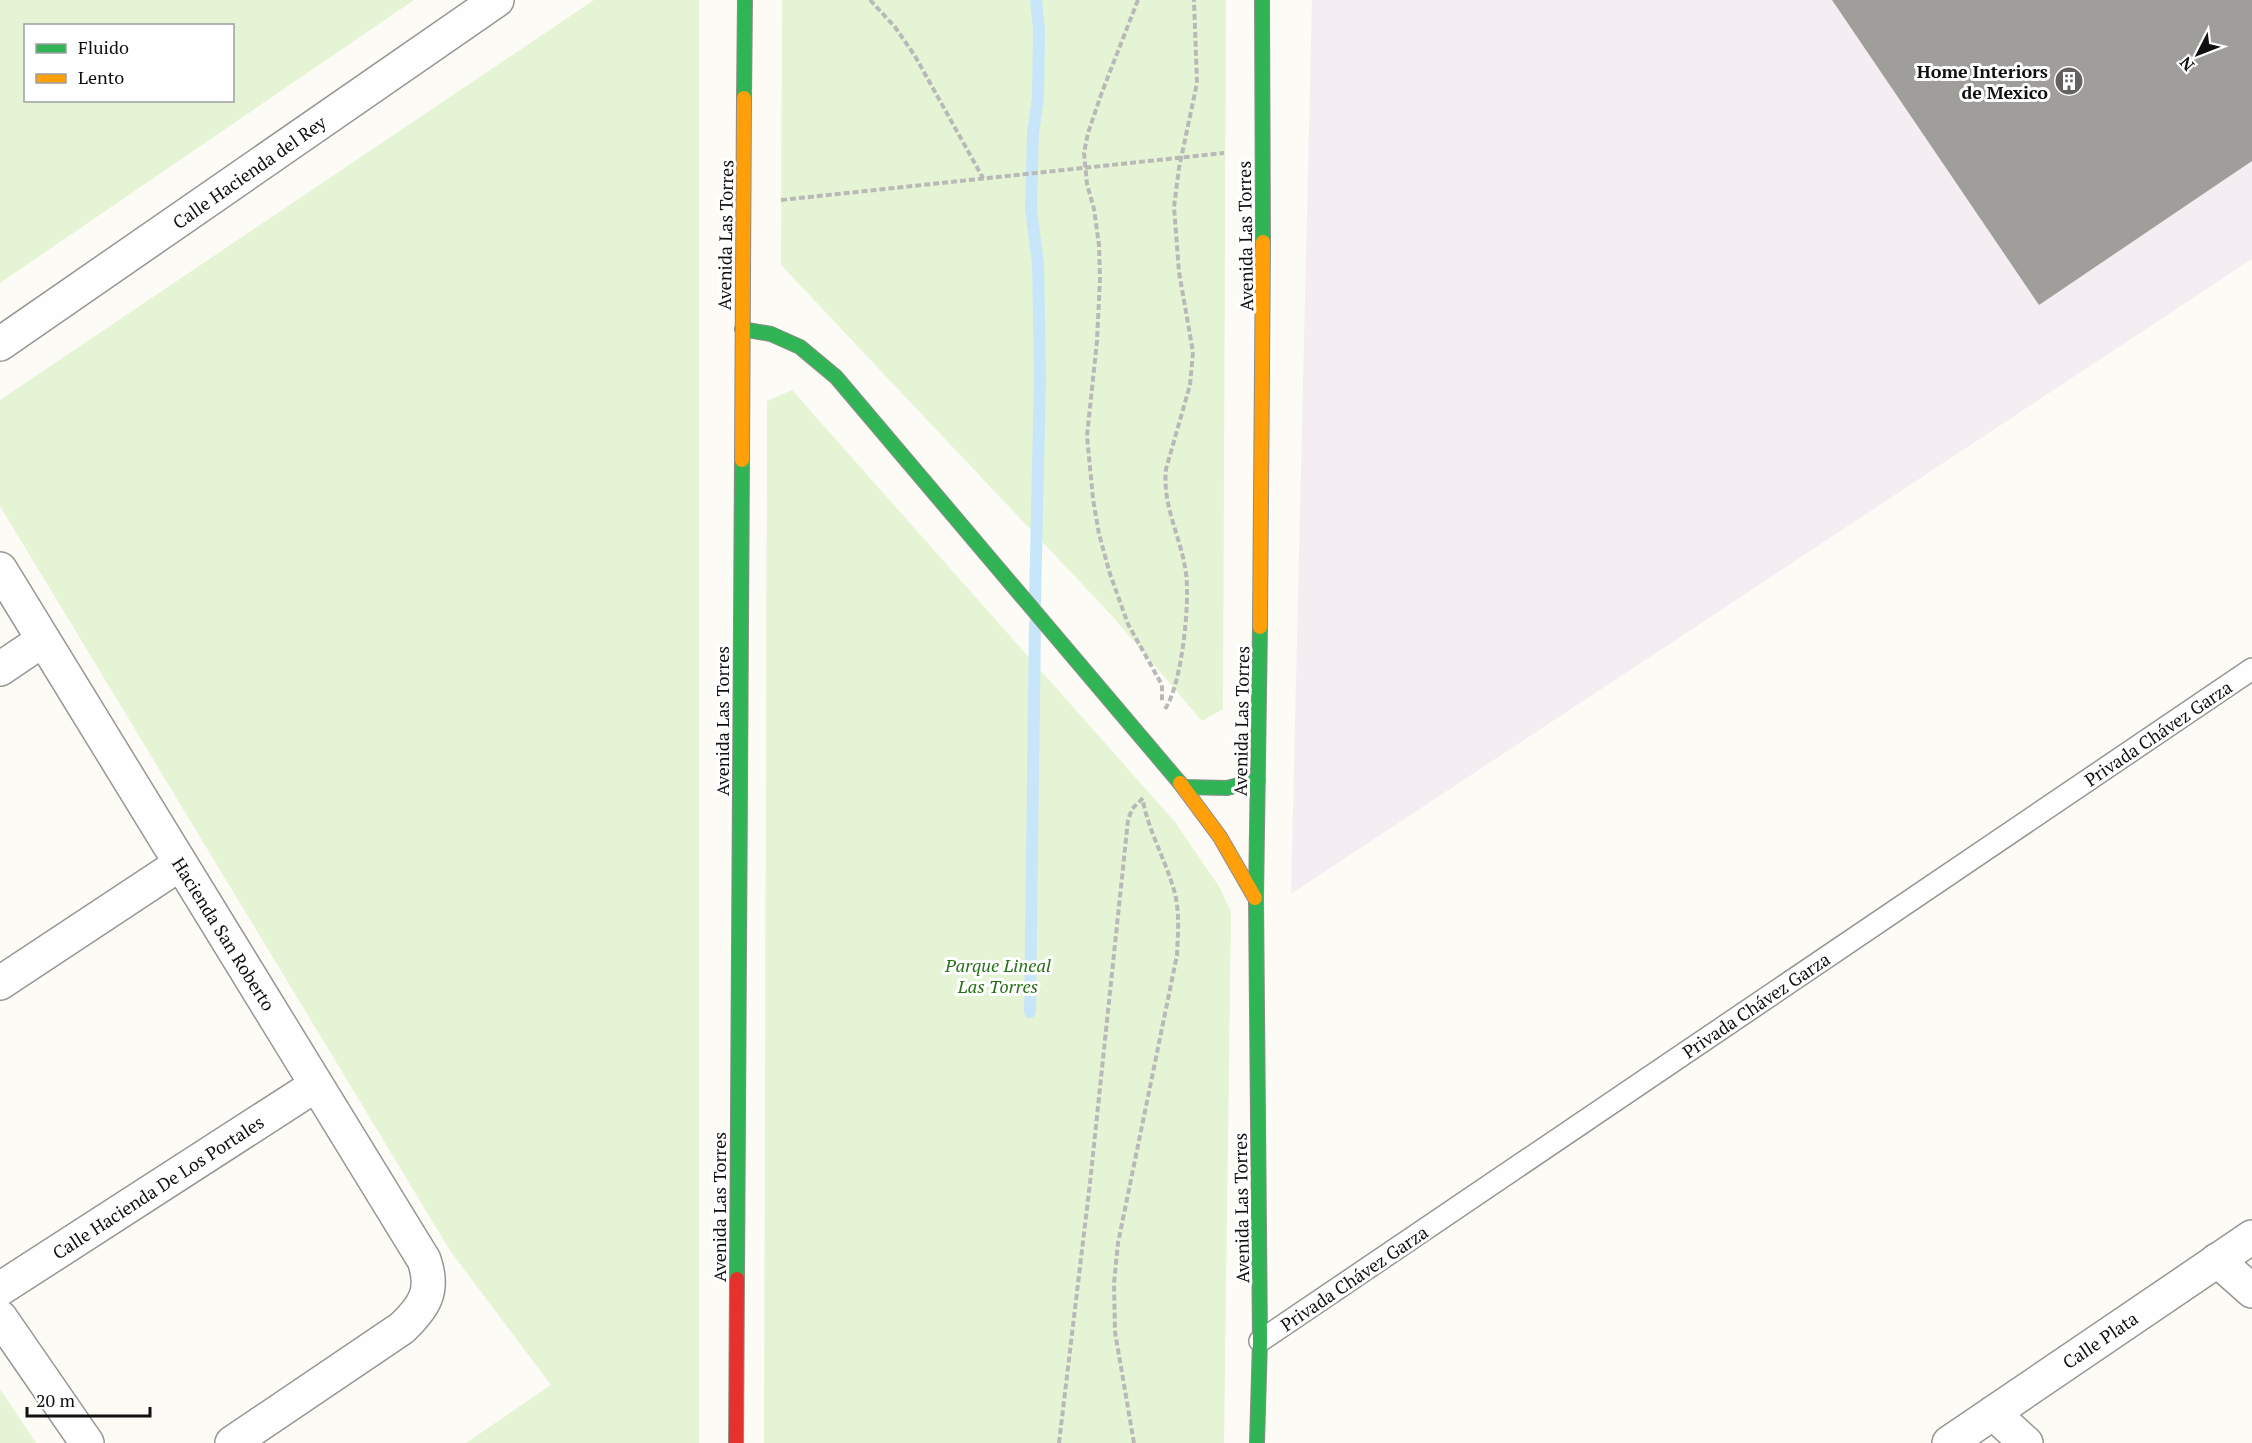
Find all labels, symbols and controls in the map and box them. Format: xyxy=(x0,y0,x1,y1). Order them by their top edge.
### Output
legend xyxy=(24,24,234,102)
north arrow xyxy=(2168,24,2228,84)
text: Fluido xyxy=(78,35,129,59)
text: N xyxy=(2175,52,2199,76)
place label: Home Interiors de Mexico xyxy=(1917,59,2048,104)
text: Lento xyxy=(78,65,124,89)
building icon: Home Interiors de Mexico xyxy=(2053,65,2085,97)
street label: Calle Hacienda del Rey xyxy=(168,109,331,234)
street label: Avenida Las Torres xyxy=(712,160,738,310)
street label: Avenida Las Torres xyxy=(1232,161,1258,311)
street label: Avenida Las Torres xyxy=(710,646,734,796)
street label: Avenida Las Torres xyxy=(1228,646,1254,796)
street label: Privada Chávez Garza xyxy=(2080,675,2236,791)
street label: Hacienda San Roberto xyxy=(167,853,281,1015)
street label: Privada Chávez Garza xyxy=(1678,947,1834,1063)
park label: Parque Lineal Las Torres xyxy=(944,953,1051,998)
street label: Calle Hacienda De Los Portales xyxy=(48,1110,268,1264)
street label: Avenida Las Torres xyxy=(707,1132,731,1282)
street label: Avenida Las Torres xyxy=(1228,1133,1254,1283)
street label: Privada Chávez Garza xyxy=(1276,1220,1432,1336)
street label: Calle Plata xyxy=(2058,1306,2142,1374)
scale bar xyxy=(27,1380,150,1418)
text: 20 m xyxy=(36,1388,76,1412)

